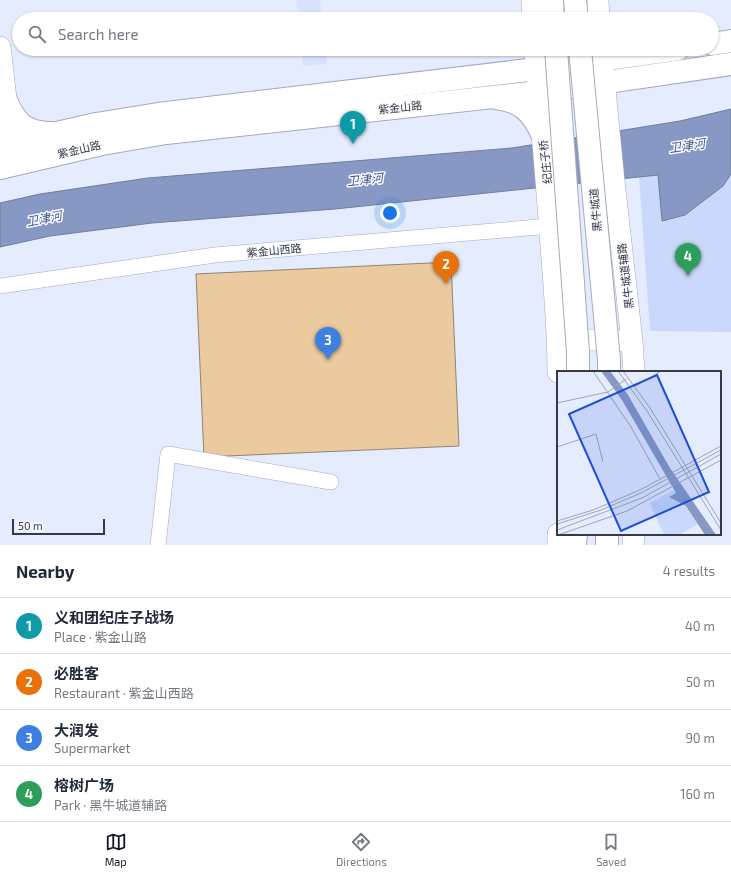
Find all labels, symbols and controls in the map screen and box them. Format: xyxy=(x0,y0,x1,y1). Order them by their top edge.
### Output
search box xyxy=(12,12,719,56)
icon: search xyxy=(26,23,48,45)
text: Search here xyxy=(58,25,139,43)
street label: 紫金山路 xyxy=(377,98,423,116)
pin: 1 xyxy=(340,111,366,144)
water label: 卫津河 xyxy=(668,135,708,154)
street label: 紫金山路 xyxy=(56,138,102,160)
street label: 纪庄子桥 xyxy=(536,139,554,185)
water label: 卫津河 xyxy=(346,170,386,188)
street label: 黑牛城道 xyxy=(587,188,603,232)
your location xyxy=(380,203,400,223)
water label: 卫津河 xyxy=(25,207,65,228)
street label: 紫金山西路 xyxy=(246,241,302,259)
street label: 黑牛城道辅路 xyxy=(615,242,635,310)
pin: 4 xyxy=(675,243,701,276)
pin: 2 xyxy=(433,251,459,284)
pin: 3 xyxy=(315,327,341,360)
inset map xyxy=(557,371,721,535)
scale bar xyxy=(12,517,105,536)
text: 50 m xyxy=(18,519,43,532)
text: Nearby xyxy=(16,561,74,581)
text: 4 results xyxy=(663,563,715,579)
text: 义和团纪庄子战场 xyxy=(54,608,174,626)
text: 1 xyxy=(26,618,32,634)
text: 40 m xyxy=(685,618,715,634)
text: Place · 紫金山路 xyxy=(54,629,147,645)
text: 必胜客 xyxy=(54,664,99,682)
text: 2 xyxy=(25,674,33,690)
text: 50 m xyxy=(686,674,715,690)
text: Restaurant · 紫金山西路 xyxy=(54,685,194,701)
text: 大润发 xyxy=(54,721,99,739)
text: 3 xyxy=(25,730,33,746)
text: 90 m xyxy=(685,730,715,746)
text: Supermarket xyxy=(54,740,131,756)
text: 榕树广场 xyxy=(54,776,114,794)
text: 4 xyxy=(25,786,33,802)
text: 160 m xyxy=(680,786,715,802)
text: Park · 黑牛城道辅路 xyxy=(54,797,167,813)
tab: Map xyxy=(105,831,127,868)
tab: Directions xyxy=(336,831,387,868)
tab: Saved xyxy=(596,831,626,868)

